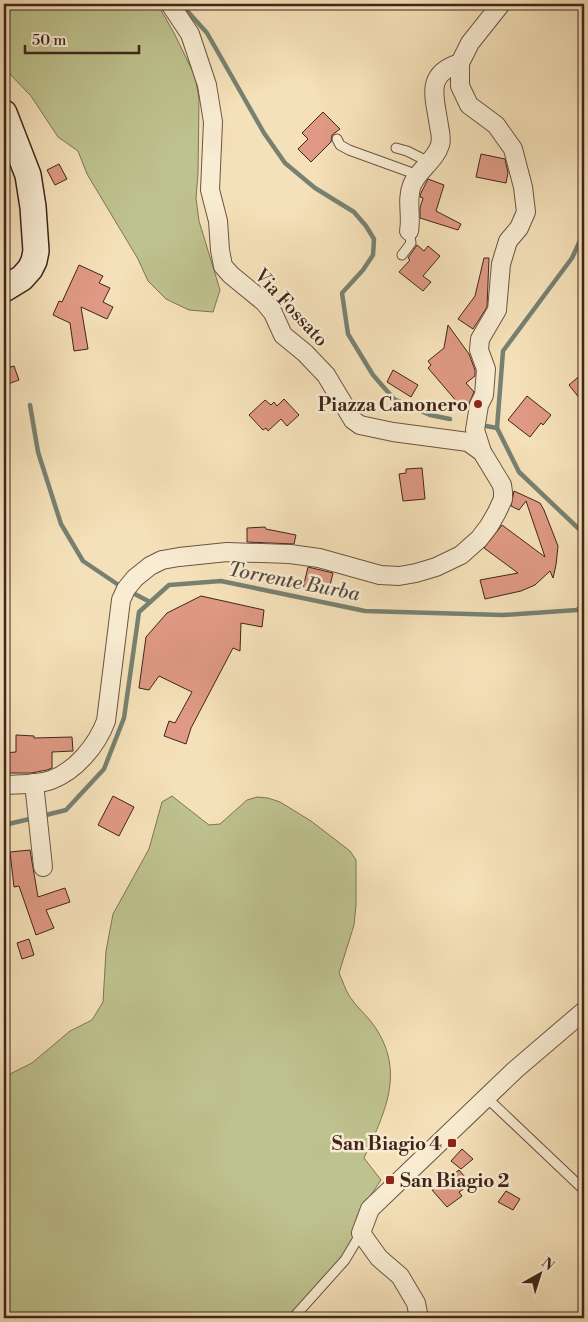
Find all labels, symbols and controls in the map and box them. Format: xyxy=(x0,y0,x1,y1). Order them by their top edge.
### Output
scale bar xyxy=(25,22,139,54)
text: 50 m xyxy=(32,31,66,50)
street label: Via Fossato xyxy=(249,263,333,352)
place label: Piazza Canonero xyxy=(318,393,468,417)
marker: Piazza Canonero xyxy=(472,398,484,410)
water label: Torrente Burba xyxy=(226,557,363,608)
place label: San Biagio 4 xyxy=(332,1132,442,1156)
marker: San Biagio 4 xyxy=(446,1137,458,1149)
place label: San Biagio 2 xyxy=(400,1169,509,1193)
marker: San Biagio 2 xyxy=(384,1174,396,1186)
north arrow xyxy=(516,1250,566,1300)
text: N xyxy=(538,1254,558,1275)

